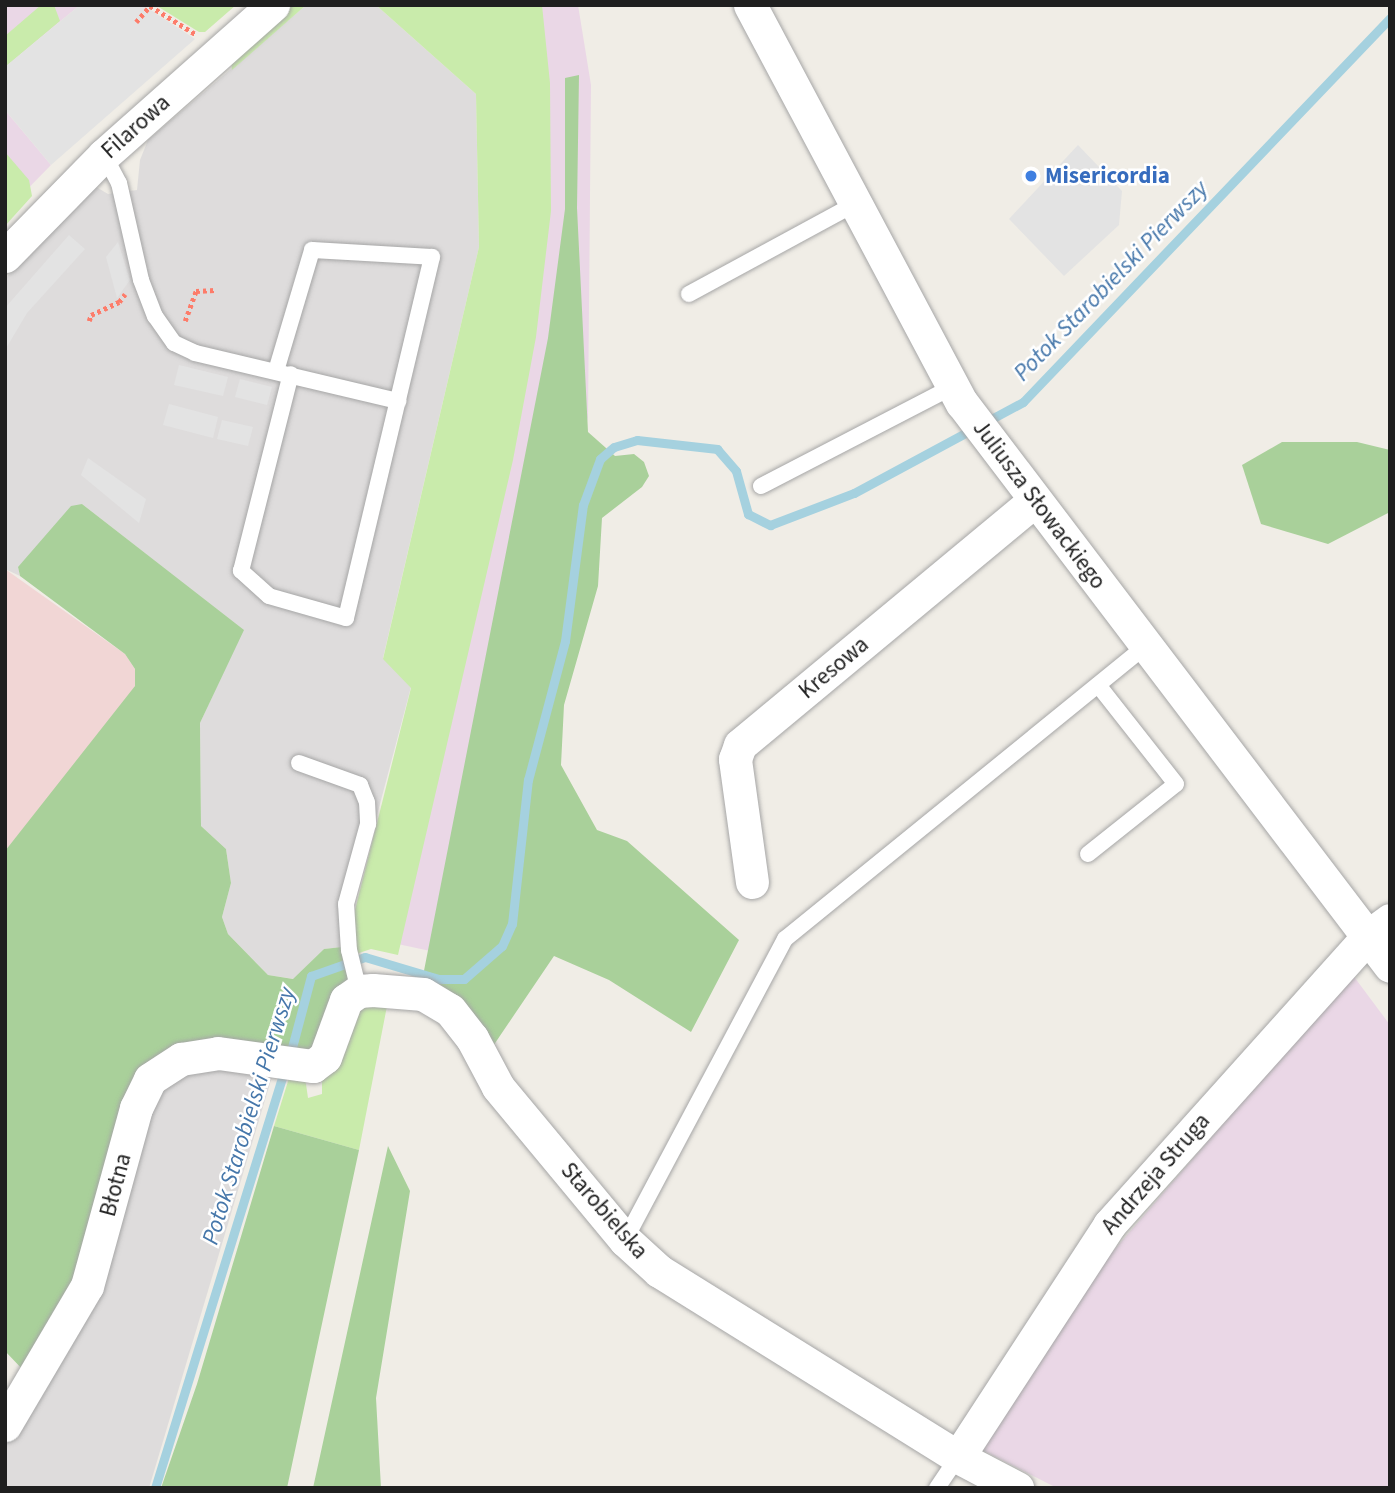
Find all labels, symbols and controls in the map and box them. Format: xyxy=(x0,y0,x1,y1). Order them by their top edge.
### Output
street label: Filarowa xyxy=(96,89,176,165)
place label: Misericordia xyxy=(1045,162,1170,190)
marker: Misericordia xyxy=(1023,168,1039,184)
water label: Potok Starobielski Pierwszy xyxy=(1008,175,1214,387)
street label: Juliusza Słowackiego xyxy=(966,415,1112,595)
street label: Kresowa xyxy=(794,631,874,705)
water label: Potok Starobielski Pierwszy xyxy=(196,984,302,1248)
street label: Andrzeja Struga xyxy=(1096,1108,1216,1240)
street label: Błotna xyxy=(94,1150,138,1220)
street label: Starobielska xyxy=(555,1157,653,1265)

